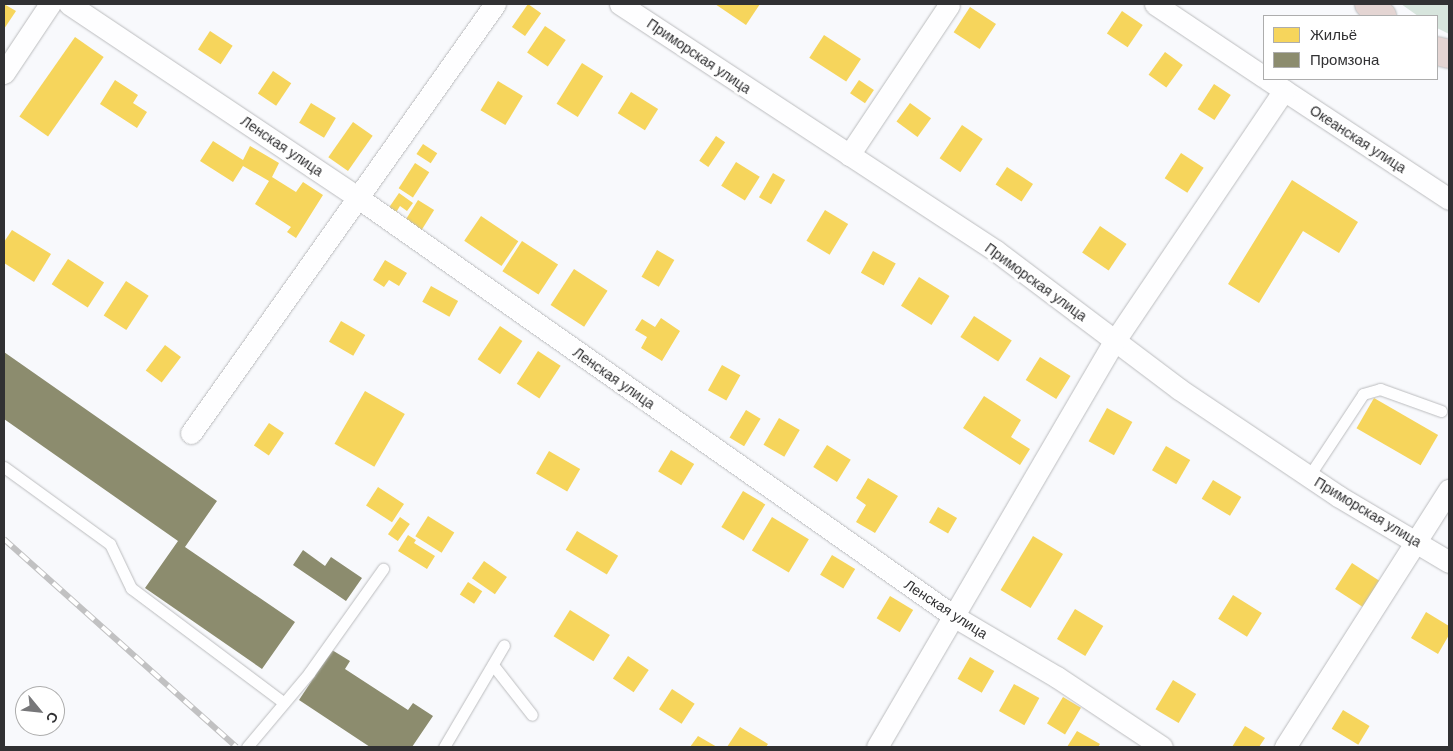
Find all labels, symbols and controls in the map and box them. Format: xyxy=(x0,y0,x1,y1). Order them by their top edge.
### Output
street label: Приморская улица xyxy=(644,15,754,97)
legend xyxy=(1263,15,1438,80)
text: Жильё xyxy=(1310,25,1357,45)
text: Промзона xyxy=(1310,50,1379,70)
street label: Океанская улица xyxy=(1307,102,1409,176)
street label: Ленская улица xyxy=(238,112,326,180)
street label: Приморская улица xyxy=(982,239,1090,325)
street label: Ленская улица xyxy=(570,344,658,412)
street label: Приморская улица xyxy=(1311,473,1425,551)
street label: Ленская улица xyxy=(901,576,991,642)
north arrow xyxy=(15,686,65,736)
text: С xyxy=(42,709,63,726)

